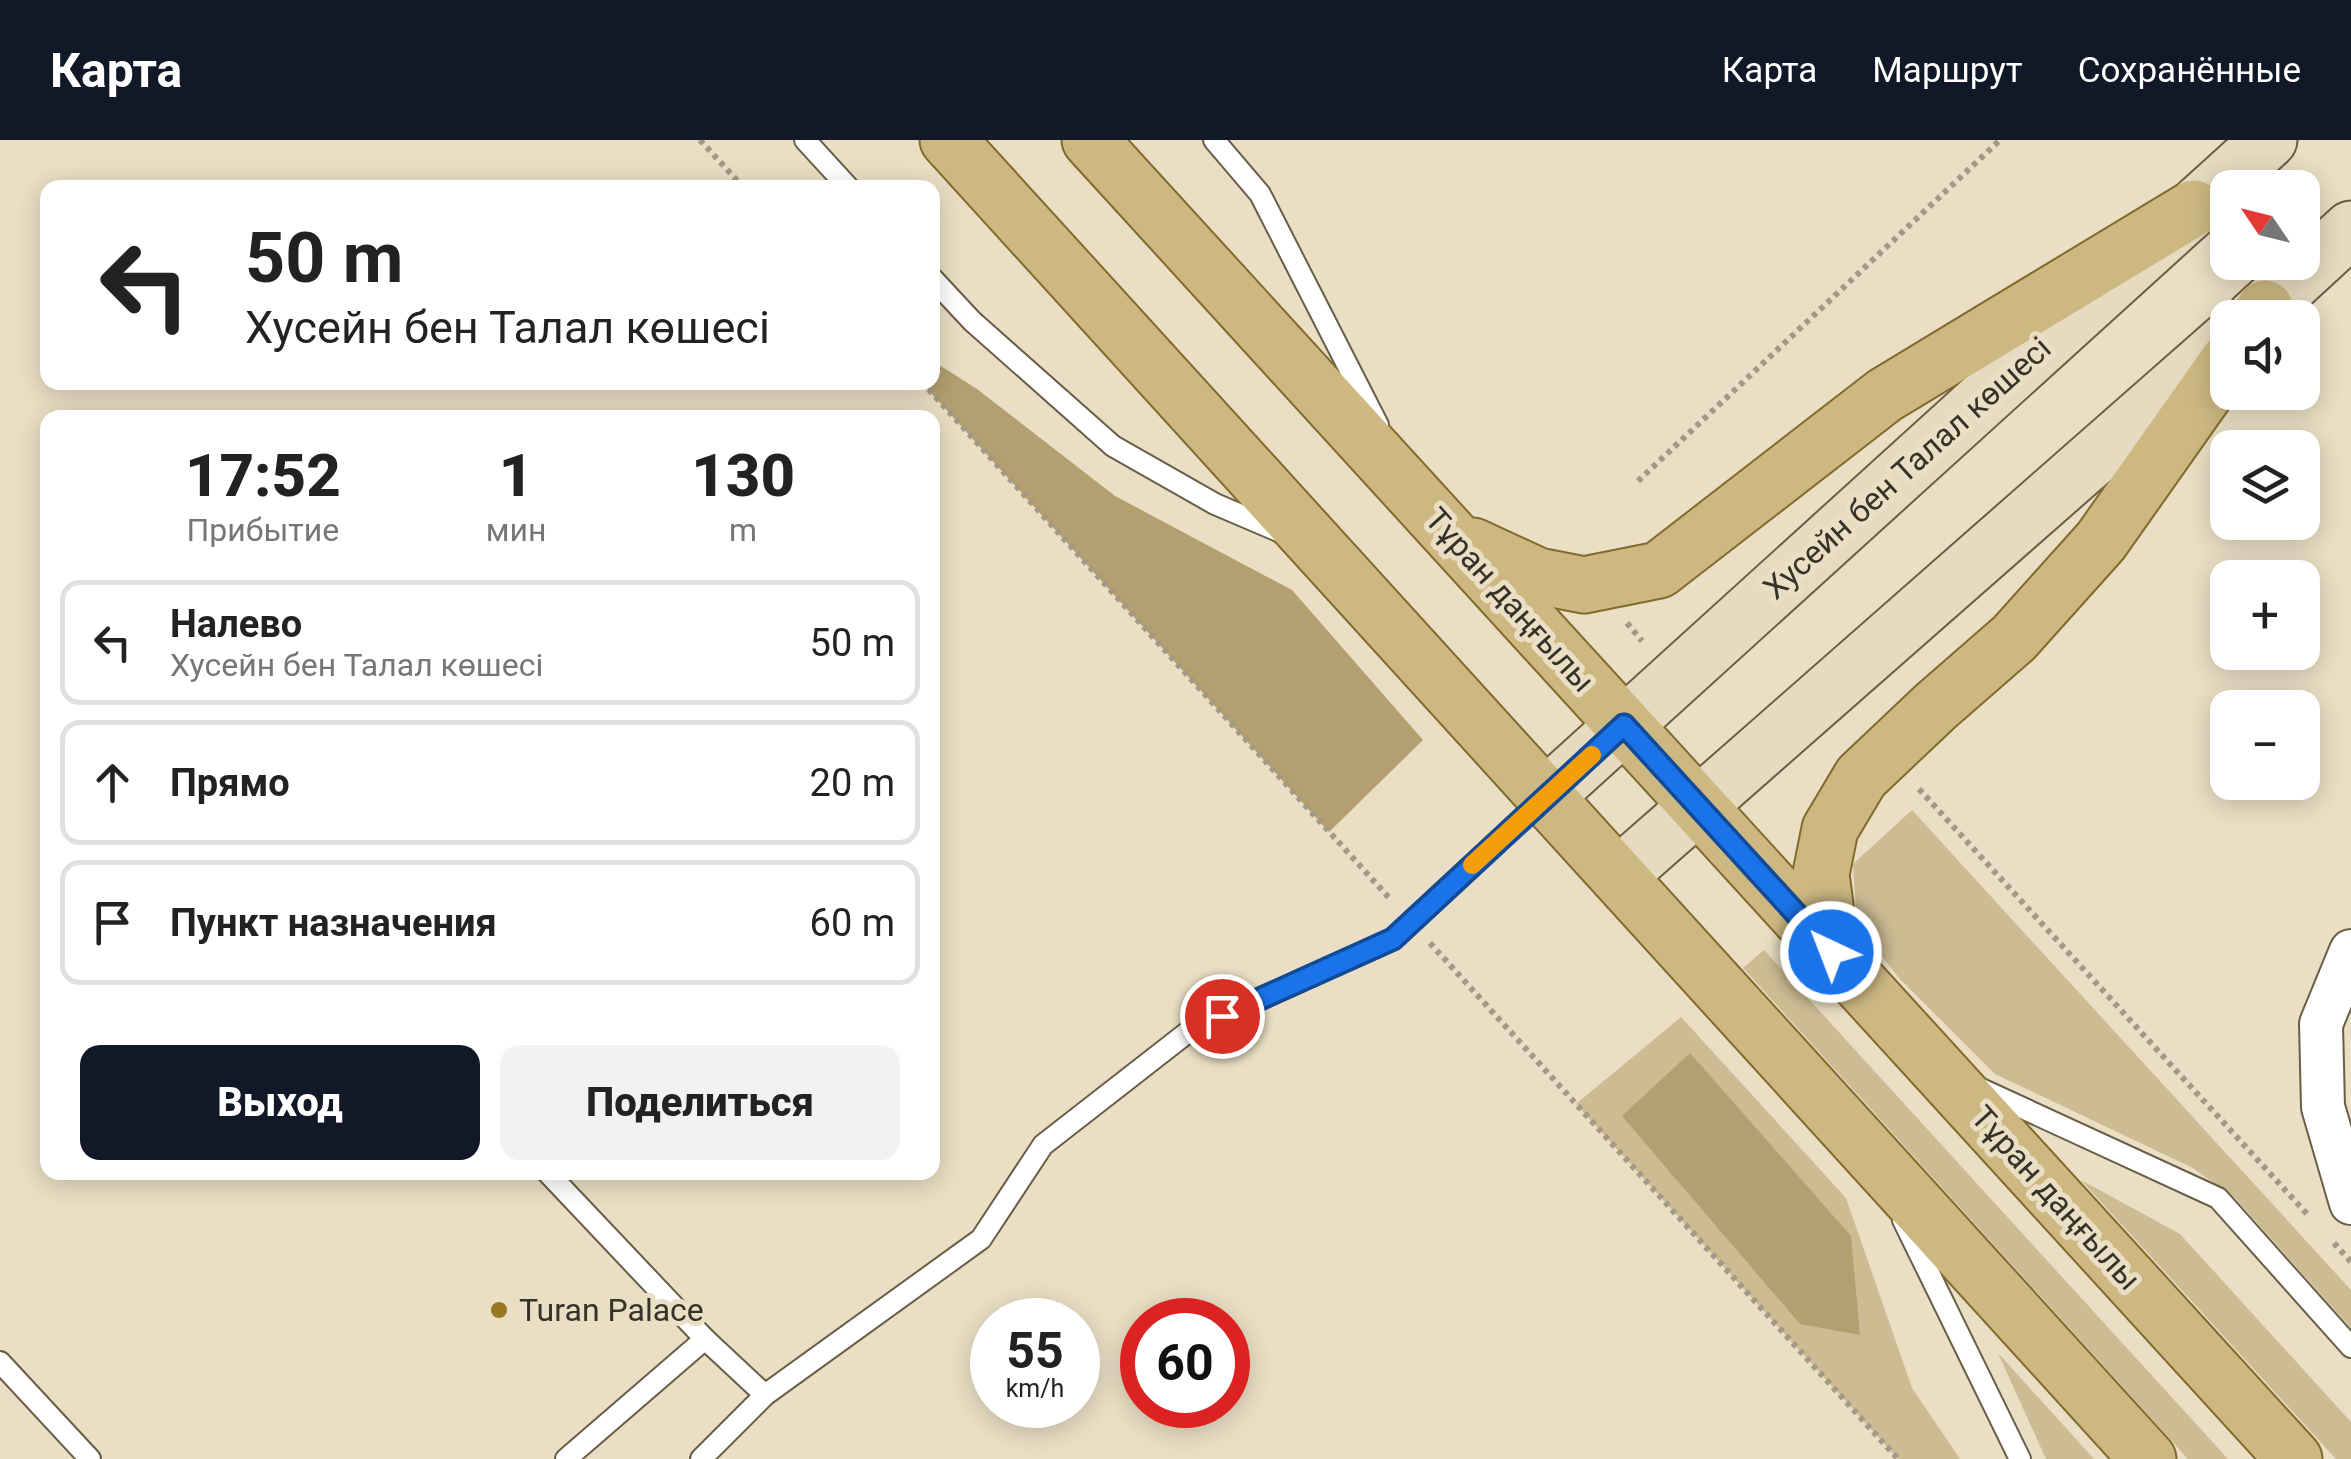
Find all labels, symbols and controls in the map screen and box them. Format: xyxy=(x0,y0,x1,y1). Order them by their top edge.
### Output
text: Карта xyxy=(50,42,182,99)
text: Карта xyxy=(1722,50,1817,91)
text: Маршрут xyxy=(1872,50,2023,91)
text: Сохранённые xyxy=(2078,50,2301,91)
north arrow xyxy=(2210,170,2320,280)
map controls xyxy=(2210,170,2320,800)
text: 50 m xyxy=(245,217,403,299)
icon: left xyxy=(80,220,210,350)
button: sound xyxy=(2210,300,2320,410)
text: Хусейн бен Талал көшесі xyxy=(245,301,770,354)
street label: Хусейн бен Талал көшесі xyxy=(1756,329,2058,607)
button: layers xyxy=(2210,430,2320,540)
text: 17:52 xyxy=(185,440,341,511)
text: 1 xyxy=(499,440,533,511)
text: 130 xyxy=(691,440,795,511)
street label: Тұран даңғылы xyxy=(1417,500,1603,700)
text: Прибытие xyxy=(187,511,339,549)
text: мин xyxy=(486,511,546,549)
text: m xyxy=(729,511,757,549)
button: + xyxy=(2210,560,2320,670)
text: Налево xyxy=(170,602,302,646)
icon: left xyxy=(85,615,140,670)
text: 50 m xyxy=(810,621,895,665)
text: Хусейн бен Талал көшесі xyxy=(170,646,543,684)
button: − xyxy=(2210,690,2320,800)
icon: ahead xyxy=(85,755,140,810)
text: Прямо xyxy=(170,761,290,805)
text: 20 m xyxy=(810,761,895,805)
icon: arrive xyxy=(85,895,140,950)
position arrow xyxy=(1779,900,1883,1004)
text: Пункт назначения xyxy=(170,901,497,945)
text: 60 m xyxy=(810,901,895,945)
pin xyxy=(1180,974,1265,1059)
icon: arrive xyxy=(1195,989,1250,1044)
button: Выход xyxy=(80,1045,480,1160)
button: Поделиться xyxy=(500,1045,900,1160)
street label: Тұран даңғылы xyxy=(1963,1098,2149,1298)
place label: Turan Palace xyxy=(519,1291,704,1329)
speed limit sign: 60 xyxy=(1120,1298,1250,1428)
marker: Turan Palace xyxy=(488,1299,510,1321)
text: 55 xyxy=(1006,1322,1064,1380)
text: km/h xyxy=(1006,1374,1064,1403)

